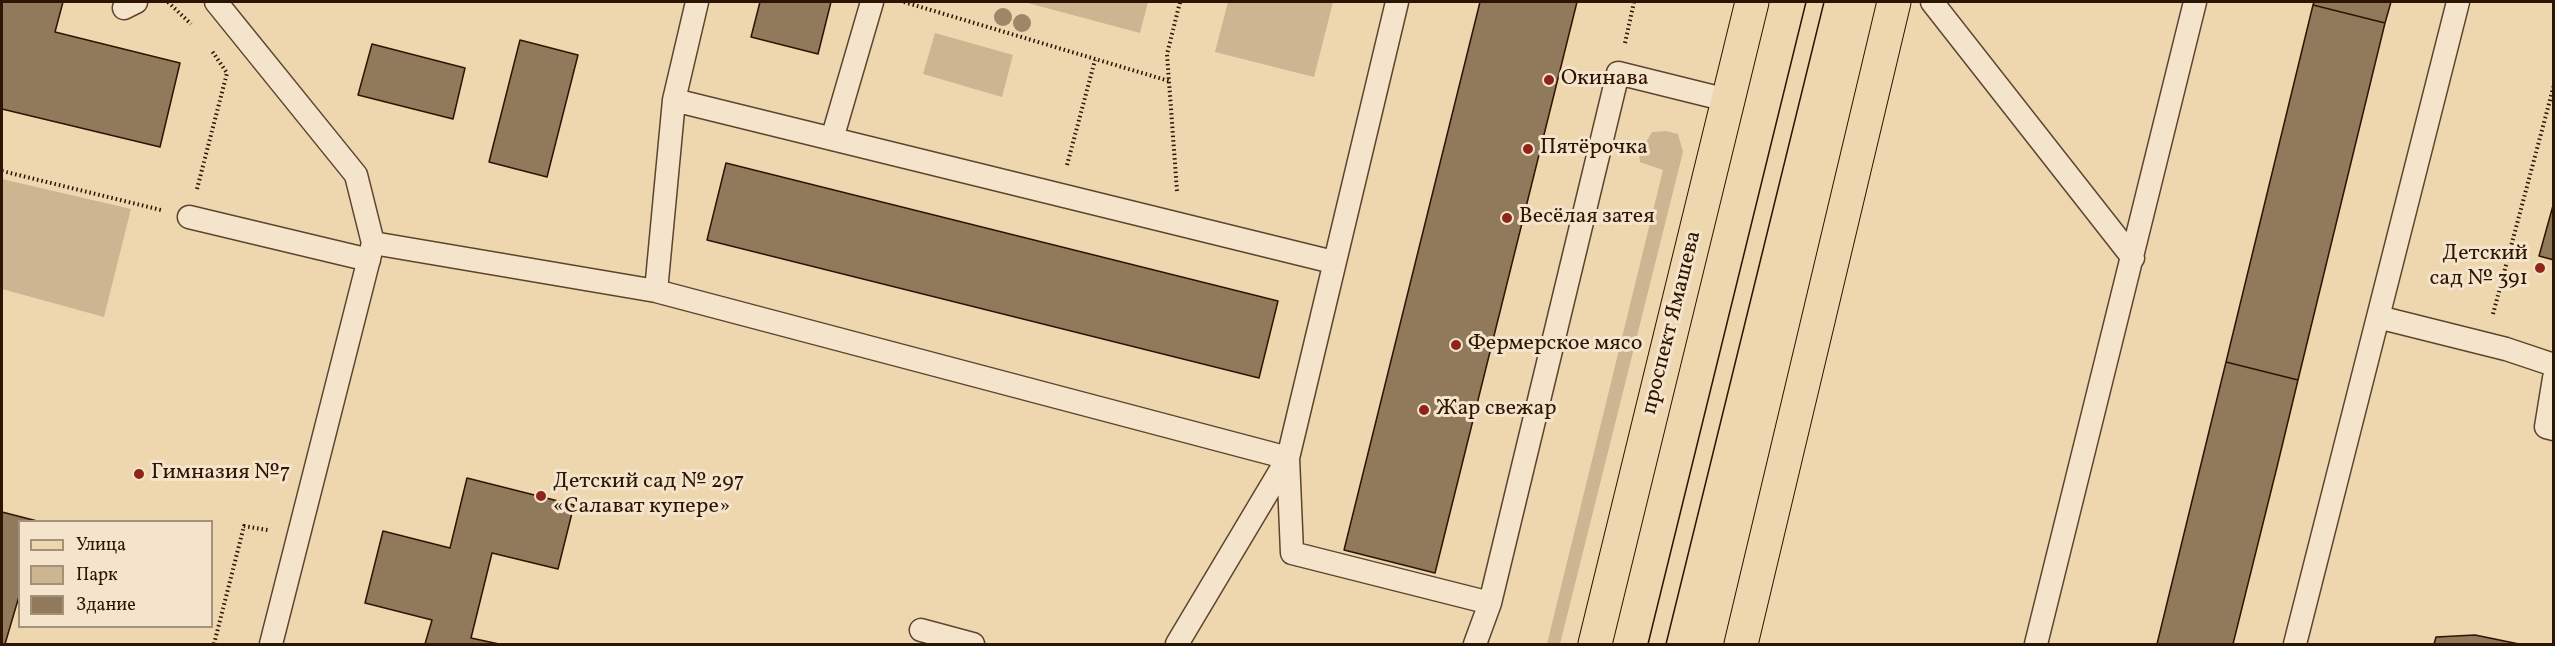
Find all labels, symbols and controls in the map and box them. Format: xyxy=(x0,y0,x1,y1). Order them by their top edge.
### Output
place label: Окинава xyxy=(1561,67,1649,93)
marker: Окинава xyxy=(1542,73,1556,87)
place label: Пятёрочка xyxy=(1540,136,1648,162)
marker: Пятёрочка xyxy=(1521,142,1535,156)
place label: Весёлая затея xyxy=(1519,205,1655,231)
marker: Весёлая затея xyxy=(1500,211,1514,225)
street label: проспект Ямашева xyxy=(1637,228,1709,418)
place label: Детский сад № 391 xyxy=(2429,242,2528,294)
marker: Детский сад № 391 xyxy=(2533,261,2547,275)
place label: Фермерское мясо xyxy=(1468,332,1642,358)
marker: Фермерское мясо xyxy=(1449,338,1463,352)
place label: Жар свежар xyxy=(1436,397,1556,423)
marker: Жар свежар xyxy=(1417,403,1431,417)
place label: Гимназия №7 xyxy=(151,461,290,487)
marker: Гимназия №7 xyxy=(132,467,146,481)
place label: Детский сад № 297 «Салават купере» xyxy=(553,470,744,522)
marker: Детский сад № 297 «Салават купере» xyxy=(534,489,548,503)
legend xyxy=(18,520,213,628)
text: Улица xyxy=(76,533,126,558)
text: Парк xyxy=(76,563,118,588)
text: Здание xyxy=(76,593,136,618)

